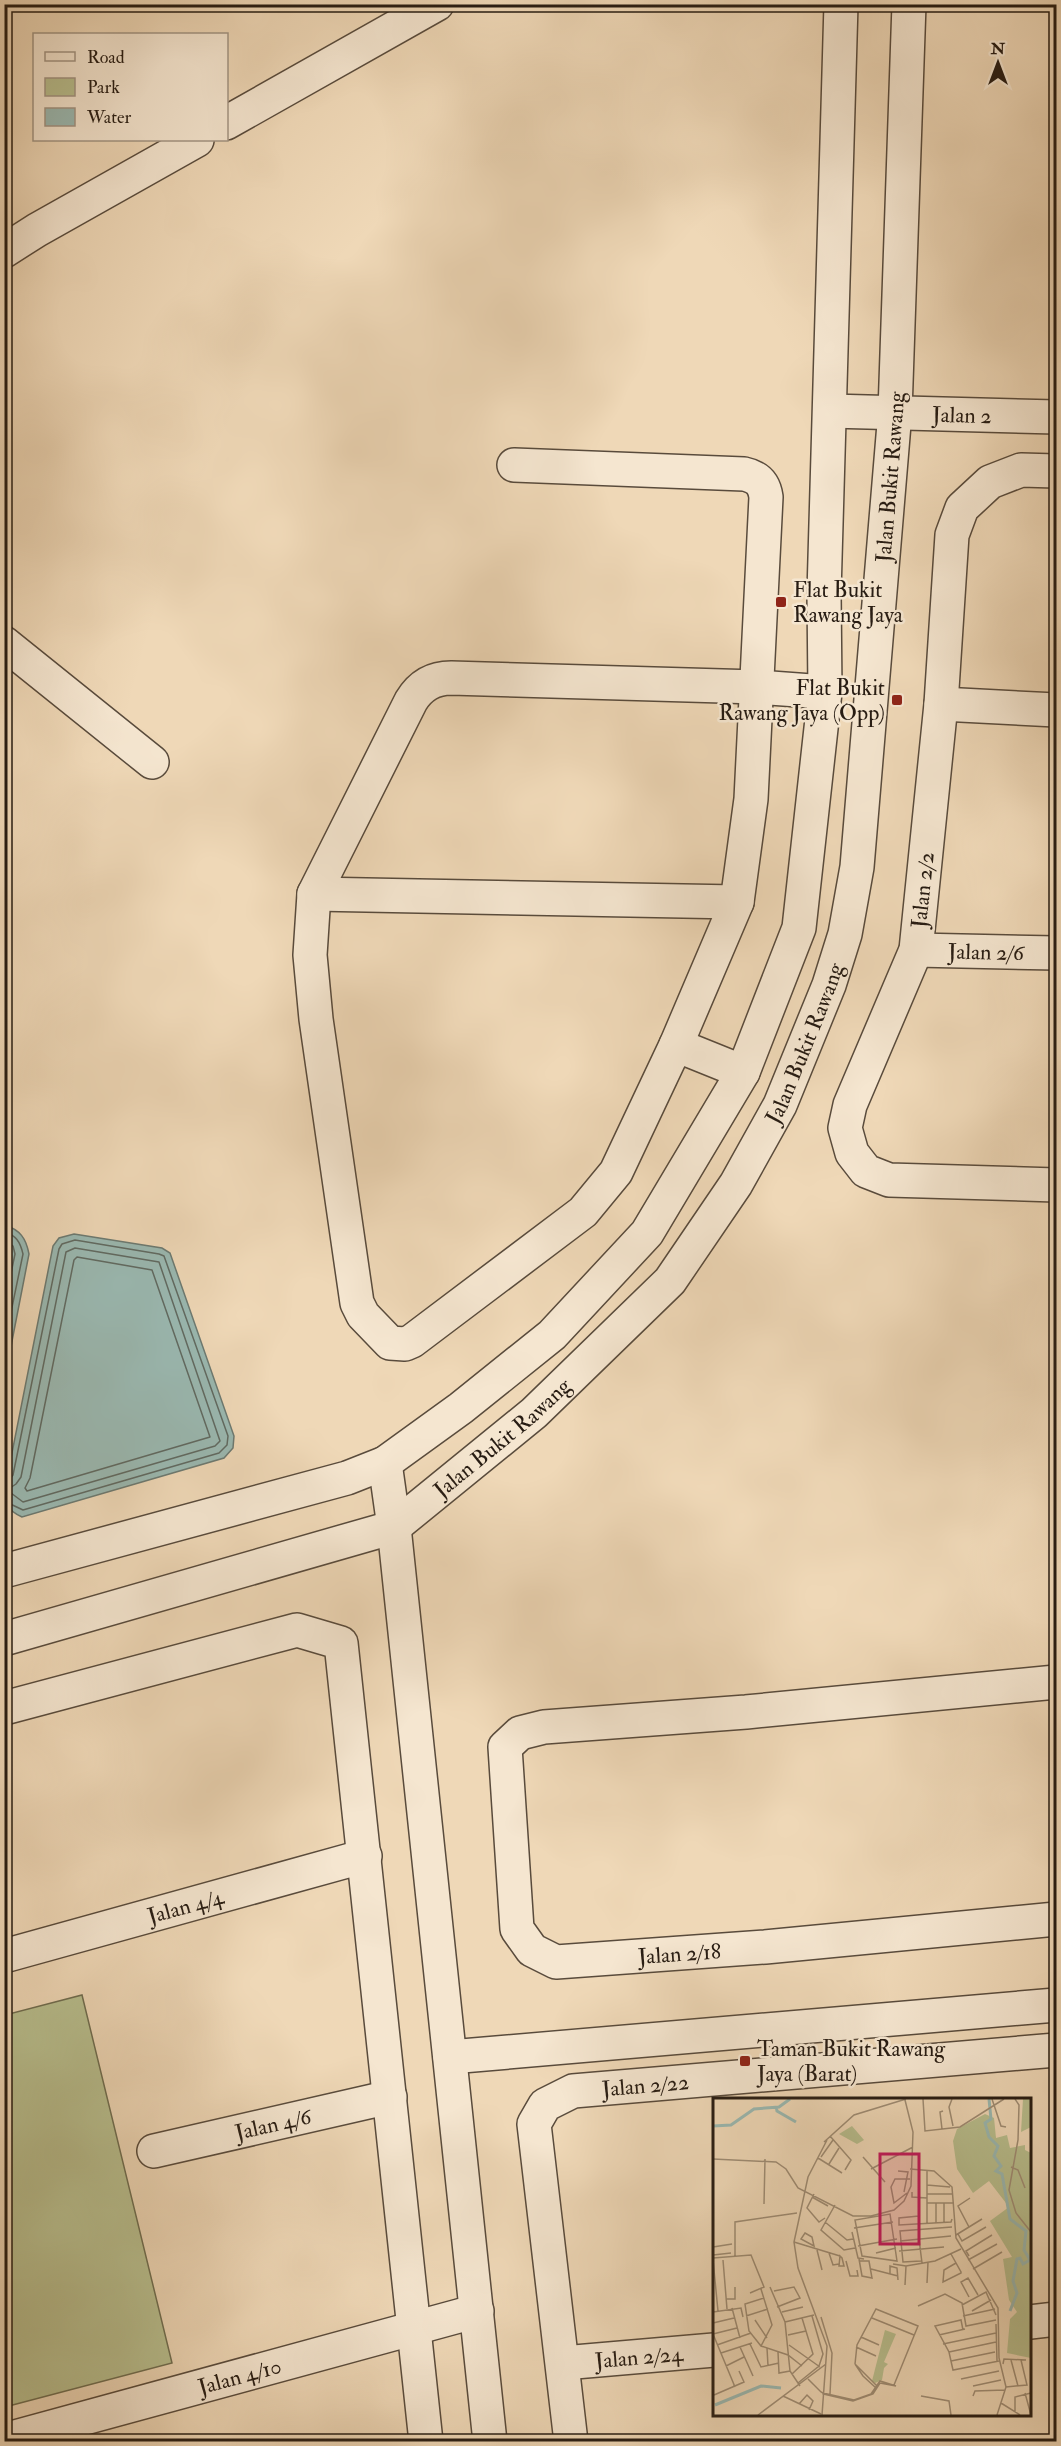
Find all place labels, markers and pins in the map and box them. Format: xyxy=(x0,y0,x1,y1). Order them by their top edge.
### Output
place label: Flat Bukit Rawang Jaya xyxy=(793,576,904,629)
marker: Flat Bukit Rawang Jaya xyxy=(774,595,788,609)
place label: Flat Bukit Rawang Jaya (Opp) xyxy=(718,674,885,728)
marker: Flat Bukit Rawang Jaya (Opp) xyxy=(890,693,904,707)
place label: Taman Bukit Rawang Jaya (Barat) xyxy=(756,2035,946,2088)
marker: Taman Bukit Rawang Jaya (Barat) xyxy=(738,2054,752,2068)

